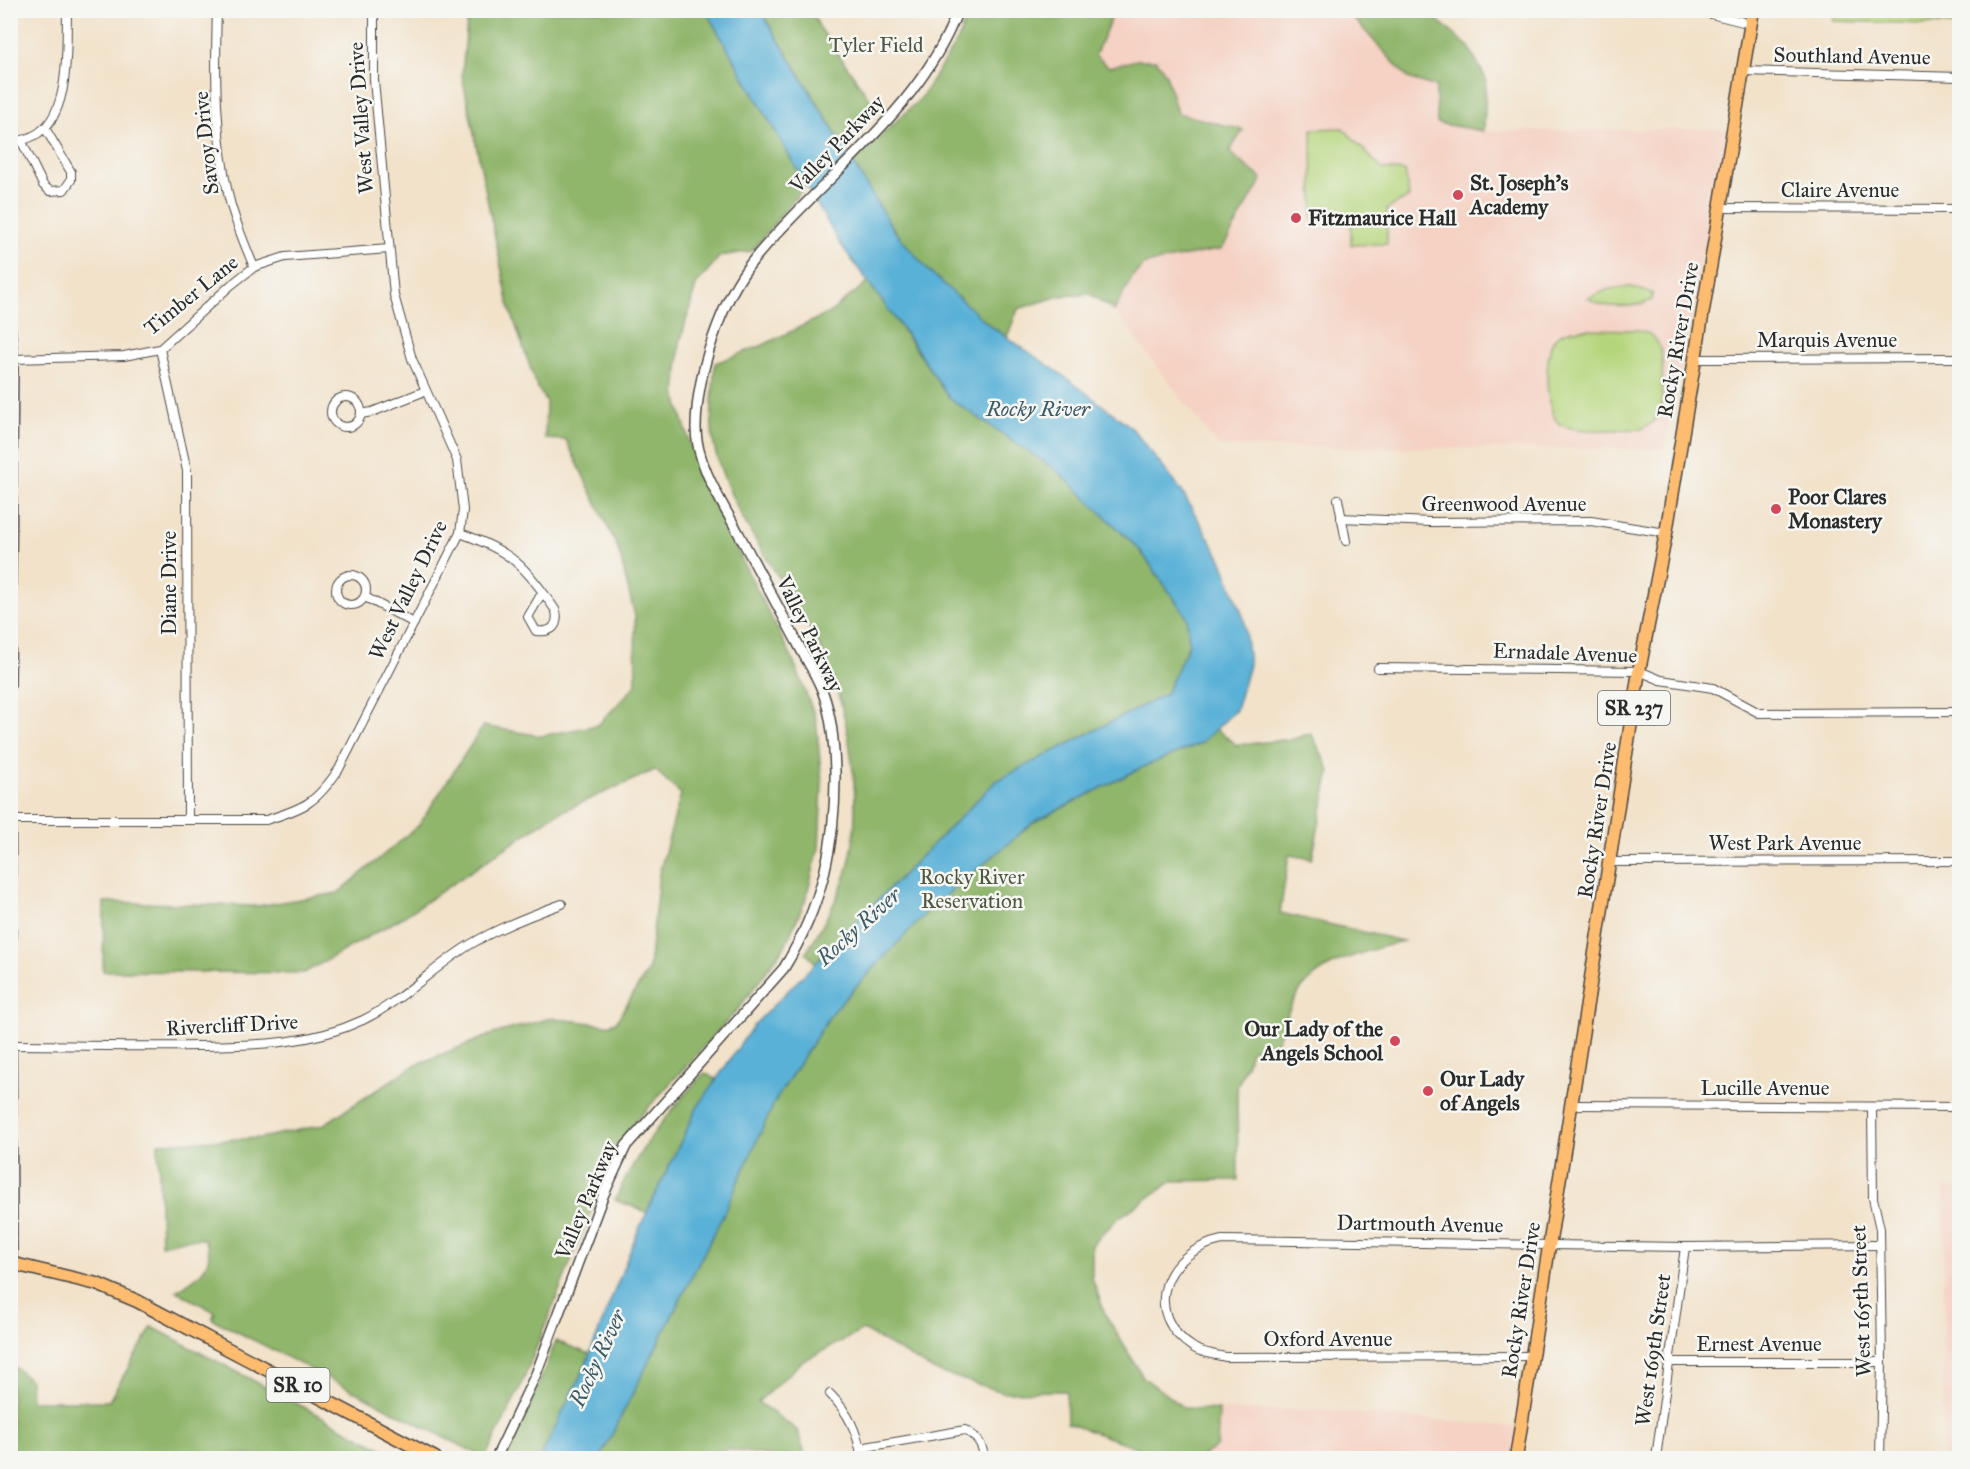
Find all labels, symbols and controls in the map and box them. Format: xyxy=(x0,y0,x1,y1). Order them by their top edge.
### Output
park label: Tyler Field xyxy=(828,32,924,58)
street label: West Valley Drive xyxy=(343,41,379,195)
street label: Southland Avenue xyxy=(1773,42,1931,70)
street label: Valley Parkway xyxy=(783,89,891,199)
street label: Savoy Drive xyxy=(188,90,224,196)
place label: St. Joseph's Academy xyxy=(1468,170,1569,220)
street label: Claire Avenue xyxy=(1781,177,1900,203)
marker: St. Joseph's Academy xyxy=(1451,188,1465,202)
place label: Fitzmaurice Hall xyxy=(1308,205,1458,231)
marker: Fitzmaurice Hall xyxy=(1289,211,1303,225)
street label: Timber Lane xyxy=(139,249,243,341)
street label: Rocky River Drive xyxy=(1651,260,1705,420)
street label: Marquis Avenue xyxy=(1757,327,1898,353)
water label: Rocky River xyxy=(985,395,1092,422)
place label: Poor Clares Monastery xyxy=(1788,484,1887,534)
street label: Greenwood Avenue xyxy=(1422,491,1587,517)
marker: Poor Clares Monastery xyxy=(1769,502,1783,516)
street label: West Valley Drive xyxy=(363,516,453,664)
street label: Diane Drive xyxy=(156,531,182,635)
street label: Valley Parkway xyxy=(770,571,850,697)
street label: Ernadale Avenue xyxy=(1492,637,1638,669)
road number: SR 237 xyxy=(1598,691,1670,725)
street label: Rocky River Drive xyxy=(1572,740,1622,900)
street label: West Park Avenue xyxy=(1709,830,1862,856)
park label: Rocky River Reservation xyxy=(919,864,1025,914)
water label: Rocky River xyxy=(810,880,907,972)
street label: Rivercliff Drive xyxy=(165,1009,299,1041)
place label: Our Lady of the Angels School xyxy=(1244,1016,1384,1066)
marker: Our Lady of the Angels School xyxy=(1388,1034,1402,1048)
place label: Our Lady of Angels xyxy=(1440,1066,1525,1116)
street label: Lucille Avenue xyxy=(1701,1075,1830,1101)
marker: Our Lady of Angels xyxy=(1421,1084,1435,1098)
street label: Valley Parkway xyxy=(549,1136,623,1264)
street label: Dartmouth Avenue xyxy=(1336,1210,1504,1238)
street label: Rocky River Drive xyxy=(1496,1220,1546,1380)
street label: West 165th Street xyxy=(1845,1224,1877,1377)
street label: West 169th Street xyxy=(1629,1272,1677,1428)
water label: Rocky River xyxy=(563,1304,632,1412)
street label: Oxford Avenue xyxy=(1264,1326,1393,1352)
street label: Ernest Avenue xyxy=(1696,1331,1822,1357)
road number: SR 10 xyxy=(266,1368,330,1402)

